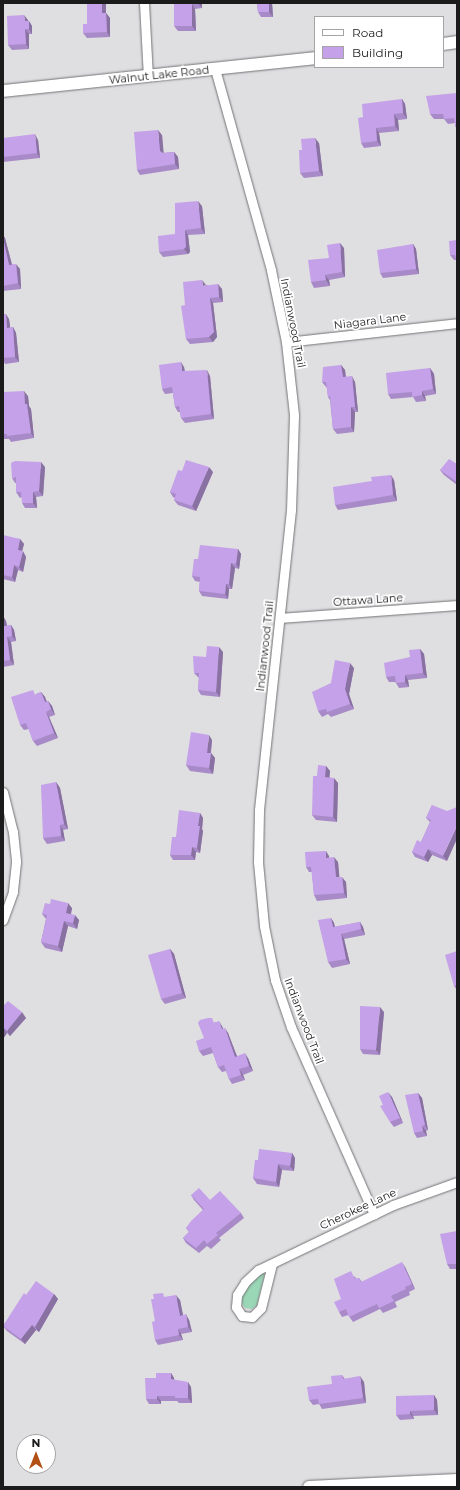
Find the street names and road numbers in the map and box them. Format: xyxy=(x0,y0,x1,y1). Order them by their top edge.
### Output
street label: Walnut Lake Road xyxy=(108,63,210,87)
street label: Indianwood Trail xyxy=(278,277,308,369)
street label: Niagara Lane xyxy=(333,310,407,332)
street label: Ottawa Lane xyxy=(333,591,403,609)
street label: Indianwood Trail xyxy=(254,600,276,692)
street label: Indianwood Trail xyxy=(282,976,326,1066)
street label: Cherokee Lane xyxy=(318,1186,398,1232)

